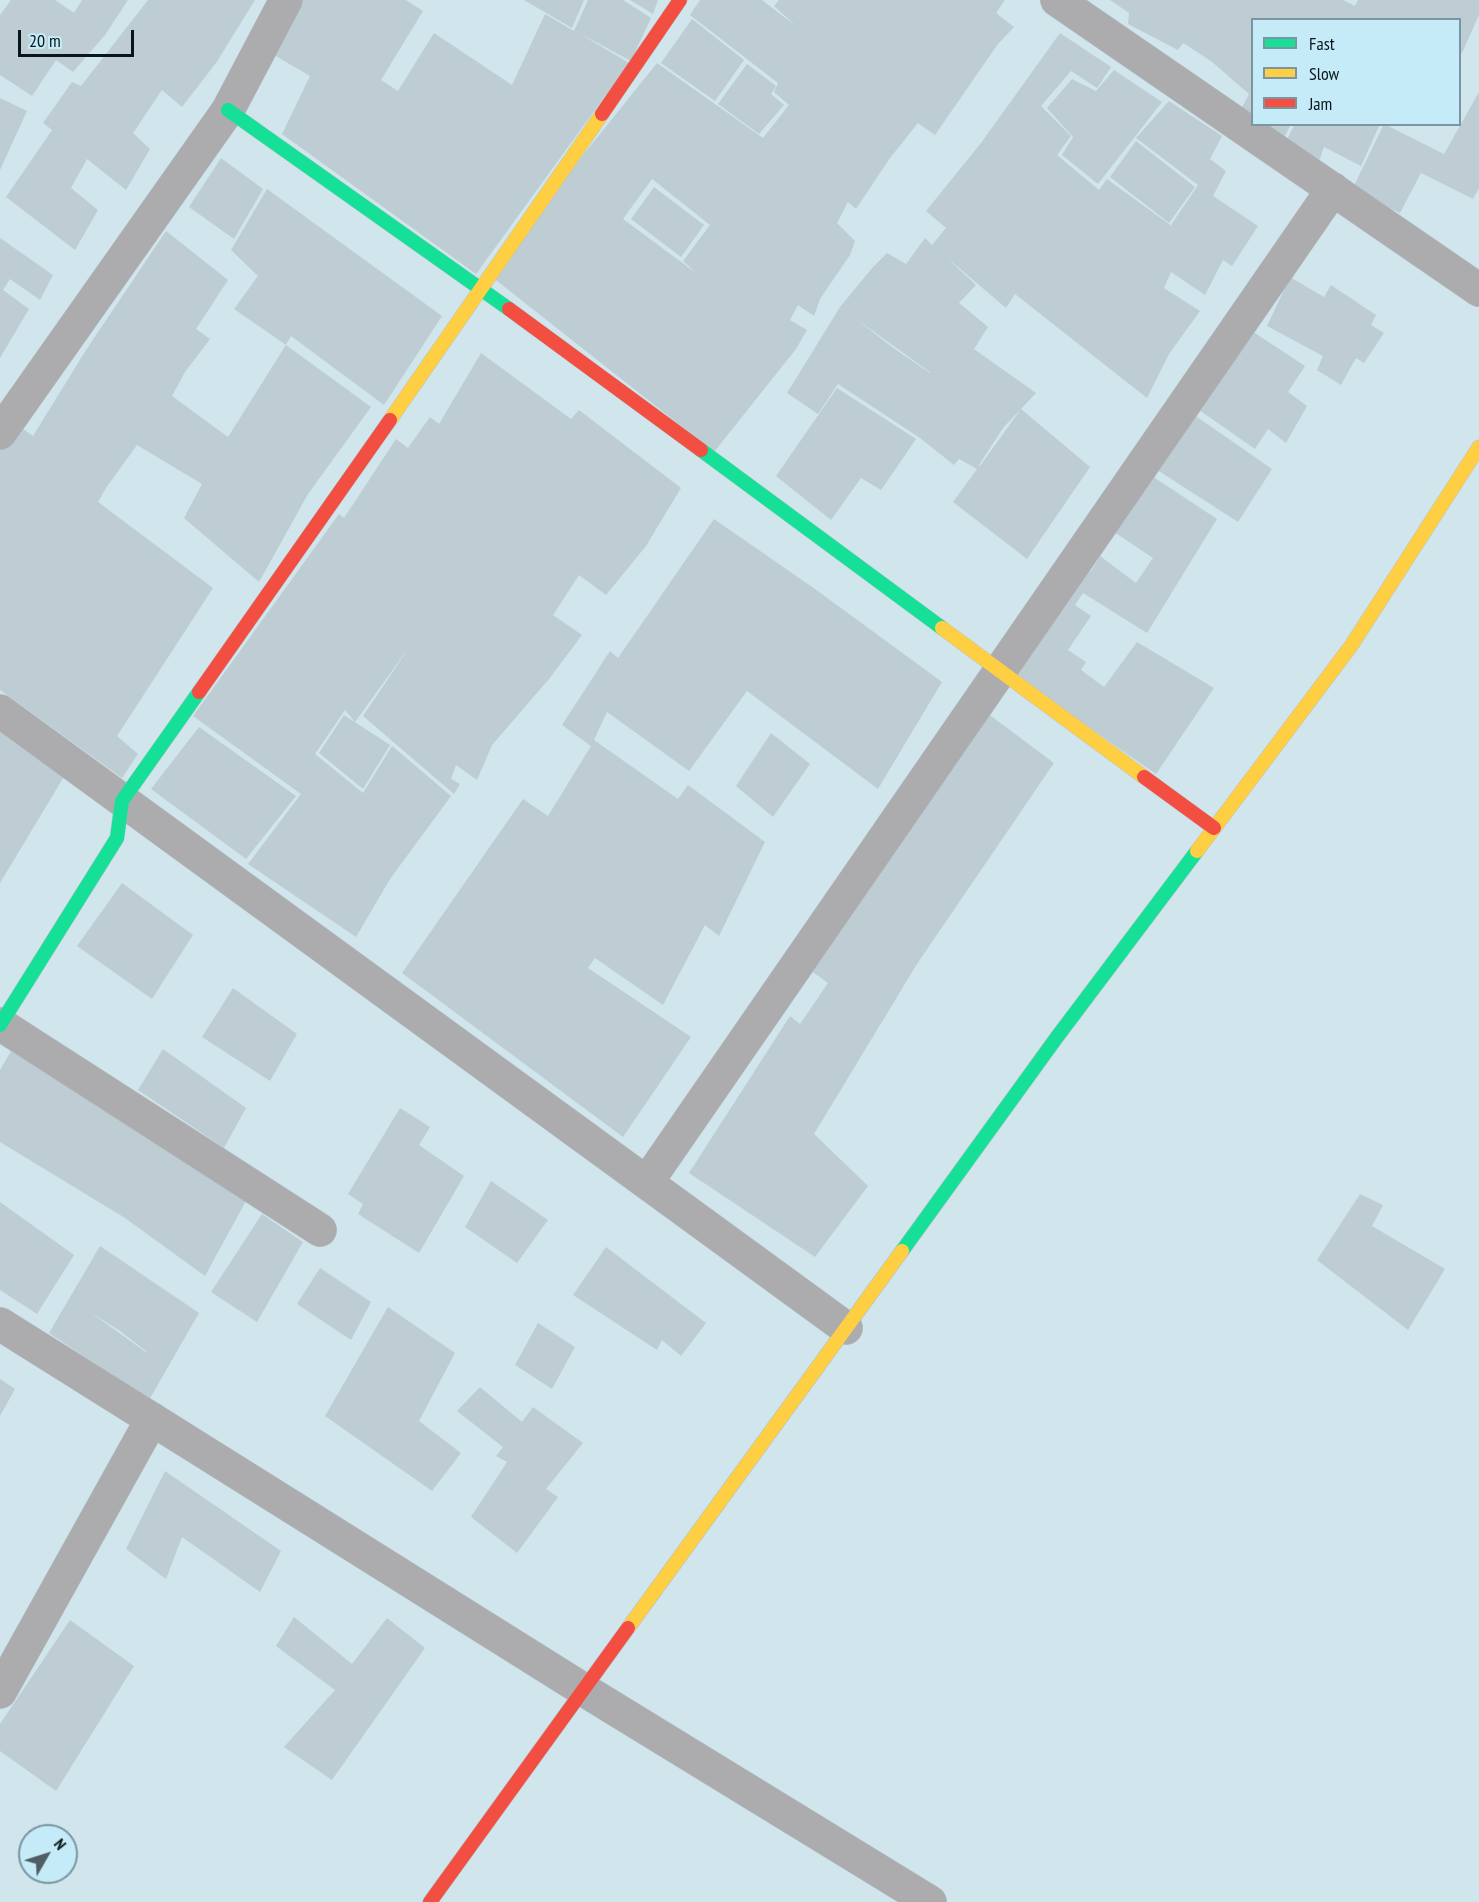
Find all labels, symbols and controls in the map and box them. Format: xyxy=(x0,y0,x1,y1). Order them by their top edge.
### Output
scale bar xyxy=(21,18,136,56)
legend xyxy=(1251,18,1461,126)
text: 20 m xyxy=(29,29,61,52)
text: Fast xyxy=(1309,32,1335,55)
text: Slow xyxy=(1309,62,1339,85)
text: Jam xyxy=(1309,92,1332,115)
north arrow xyxy=(18,1824,78,1884)
text: N xyxy=(50,1834,71,1854)

